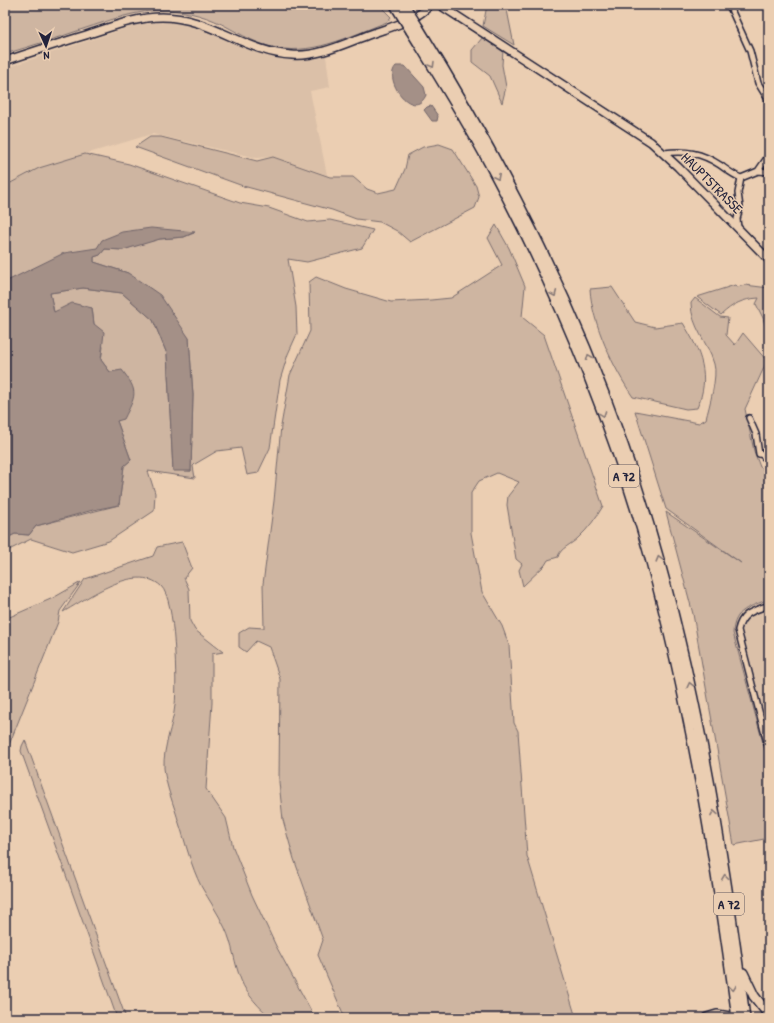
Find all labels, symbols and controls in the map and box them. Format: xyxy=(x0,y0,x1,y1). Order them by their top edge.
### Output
north arrow xyxy=(26,26,66,66)
text: N xyxy=(43,49,50,63)
one-way arrow xyxy=(427,61,434,68)
street label: HAUPTSTRASSE xyxy=(678,148,747,217)
one-way arrow xyxy=(492,173,499,180)
one-way arrow xyxy=(549,290,557,297)
one-way arrow xyxy=(586,353,594,360)
one-way arrow xyxy=(598,411,606,418)
road number: A 72 xyxy=(609,465,639,487)
one-way arrow xyxy=(655,556,664,563)
one-way arrow xyxy=(687,682,695,689)
one-way arrow xyxy=(711,810,719,816)
one-way arrow xyxy=(721,873,730,880)
road number: A 72 xyxy=(714,893,744,915)
one-way arrow xyxy=(728,985,737,991)

